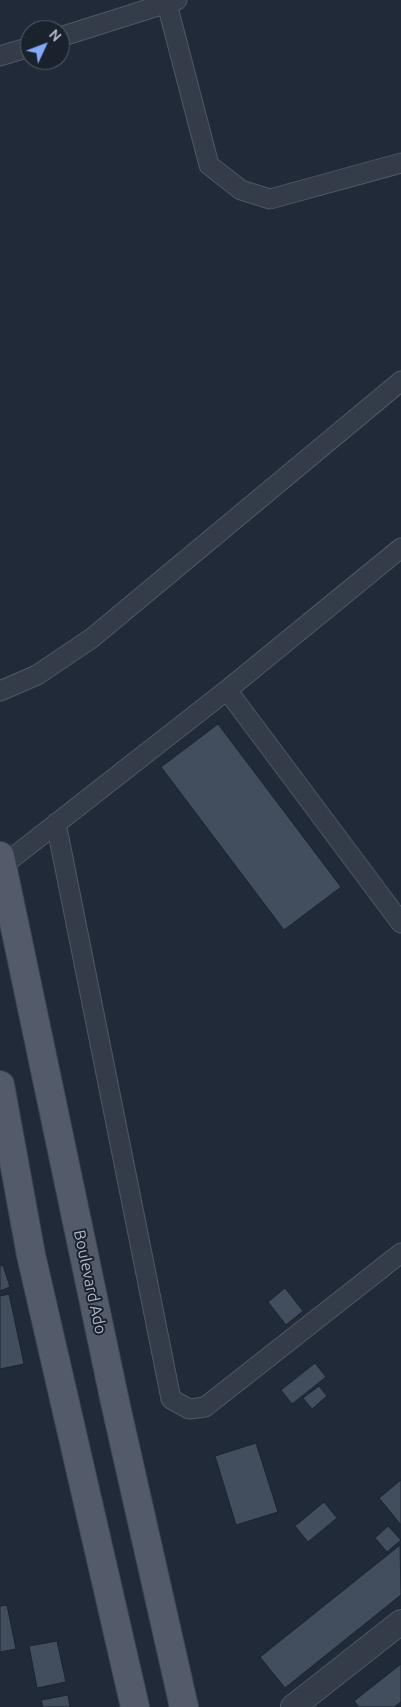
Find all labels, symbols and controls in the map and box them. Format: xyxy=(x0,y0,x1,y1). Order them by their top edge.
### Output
north arrow xyxy=(20,20,70,70)
text: N xyxy=(46,26,65,45)
street label: Boulevard Ado xyxy=(70,1228,110,1336)

